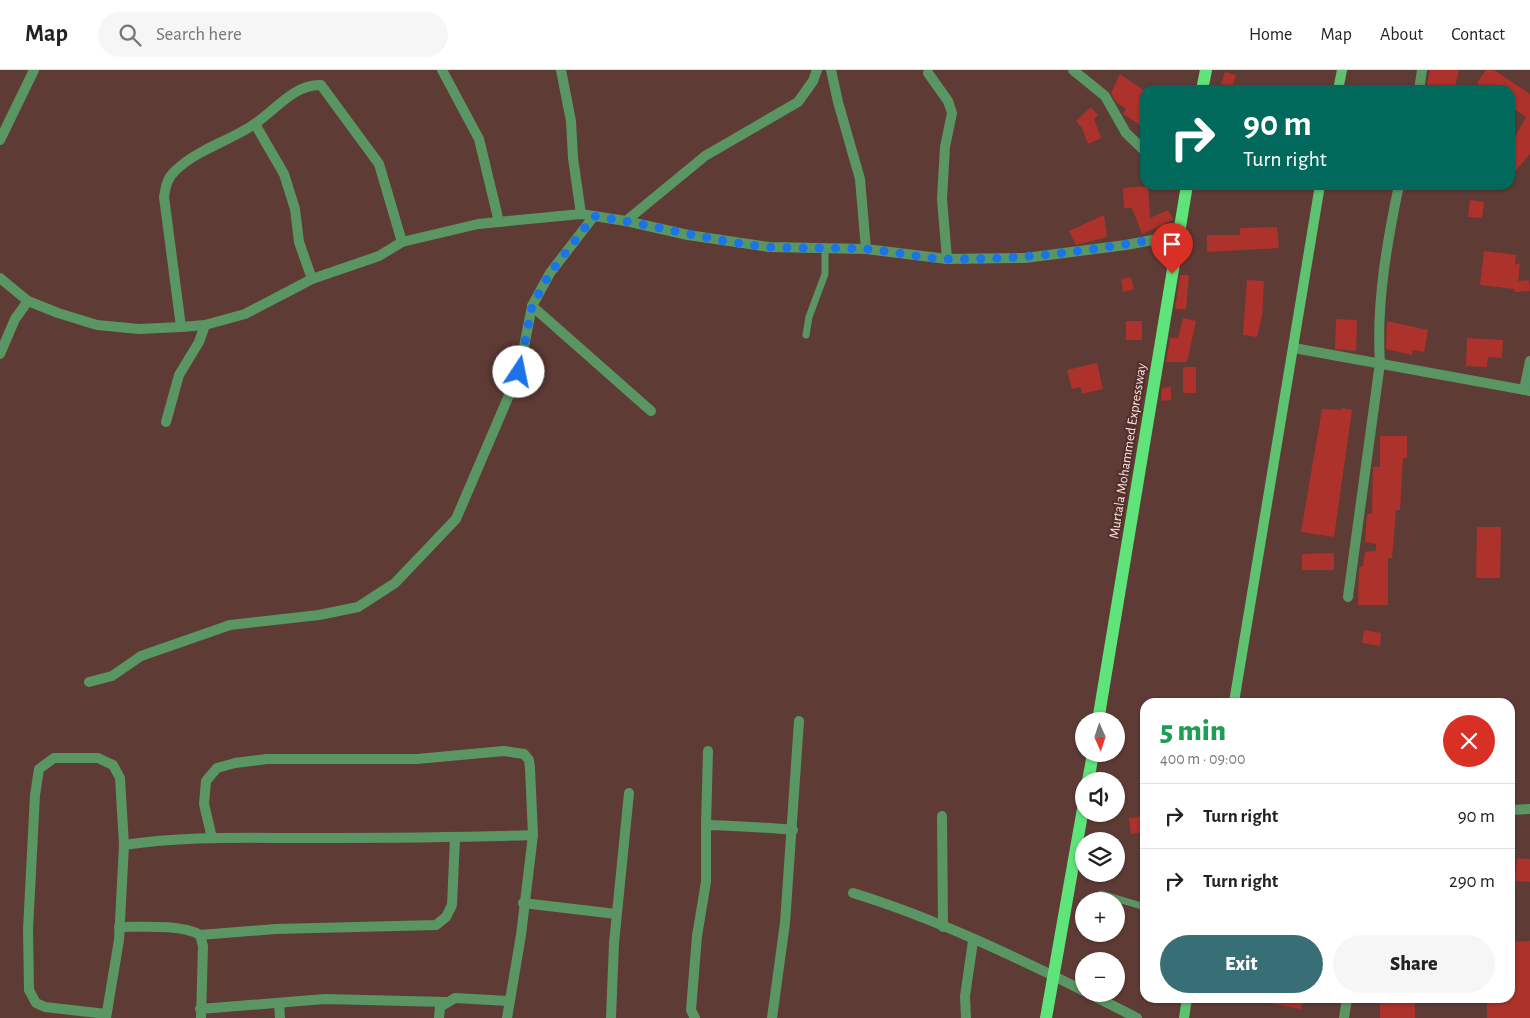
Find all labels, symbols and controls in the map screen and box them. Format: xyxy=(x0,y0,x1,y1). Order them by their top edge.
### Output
search box xyxy=(98,12,448,57)
icon: search xyxy=(116,21,144,49)
text: Map xyxy=(25,22,68,46)
text: Search here xyxy=(156,25,242,44)
text: Home xyxy=(1249,26,1292,44)
text: Map xyxy=(1320,26,1352,44)
text: About xyxy=(1380,26,1423,44)
text: Contact xyxy=(1451,26,1505,44)
icon: right xyxy=(1160,105,1225,170)
text: 90 m xyxy=(1243,107,1312,142)
text: Turn right xyxy=(1243,148,1327,170)
pin xyxy=(1151,223,1193,274)
icon: arrive xyxy=(1158,230,1186,258)
position arrow xyxy=(492,345,544,397)
street label: Murtala Mohammed Expressway xyxy=(1107,362,1149,540)
north arrow xyxy=(1075,712,1125,762)
map controls xyxy=(1075,712,1125,1002)
button: close xyxy=(1443,715,1495,767)
text: 5 min xyxy=(1160,716,1226,746)
text: 400 m · 09:00 xyxy=(1160,751,1246,767)
button: sound xyxy=(1075,772,1125,822)
icon: right xyxy=(1160,802,1188,830)
text: Turn right xyxy=(1203,807,1278,826)
text: 90 m xyxy=(1458,807,1495,826)
button: layers xyxy=(1075,832,1125,882)
icon: right xyxy=(1160,867,1188,895)
text: Turn right xyxy=(1203,872,1278,891)
text: 290 m xyxy=(1449,872,1495,891)
button: + xyxy=(1075,892,1125,942)
button: Exit xyxy=(1160,935,1323,993)
button: Share xyxy=(1333,935,1495,993)
button: − xyxy=(1075,952,1125,1002)

